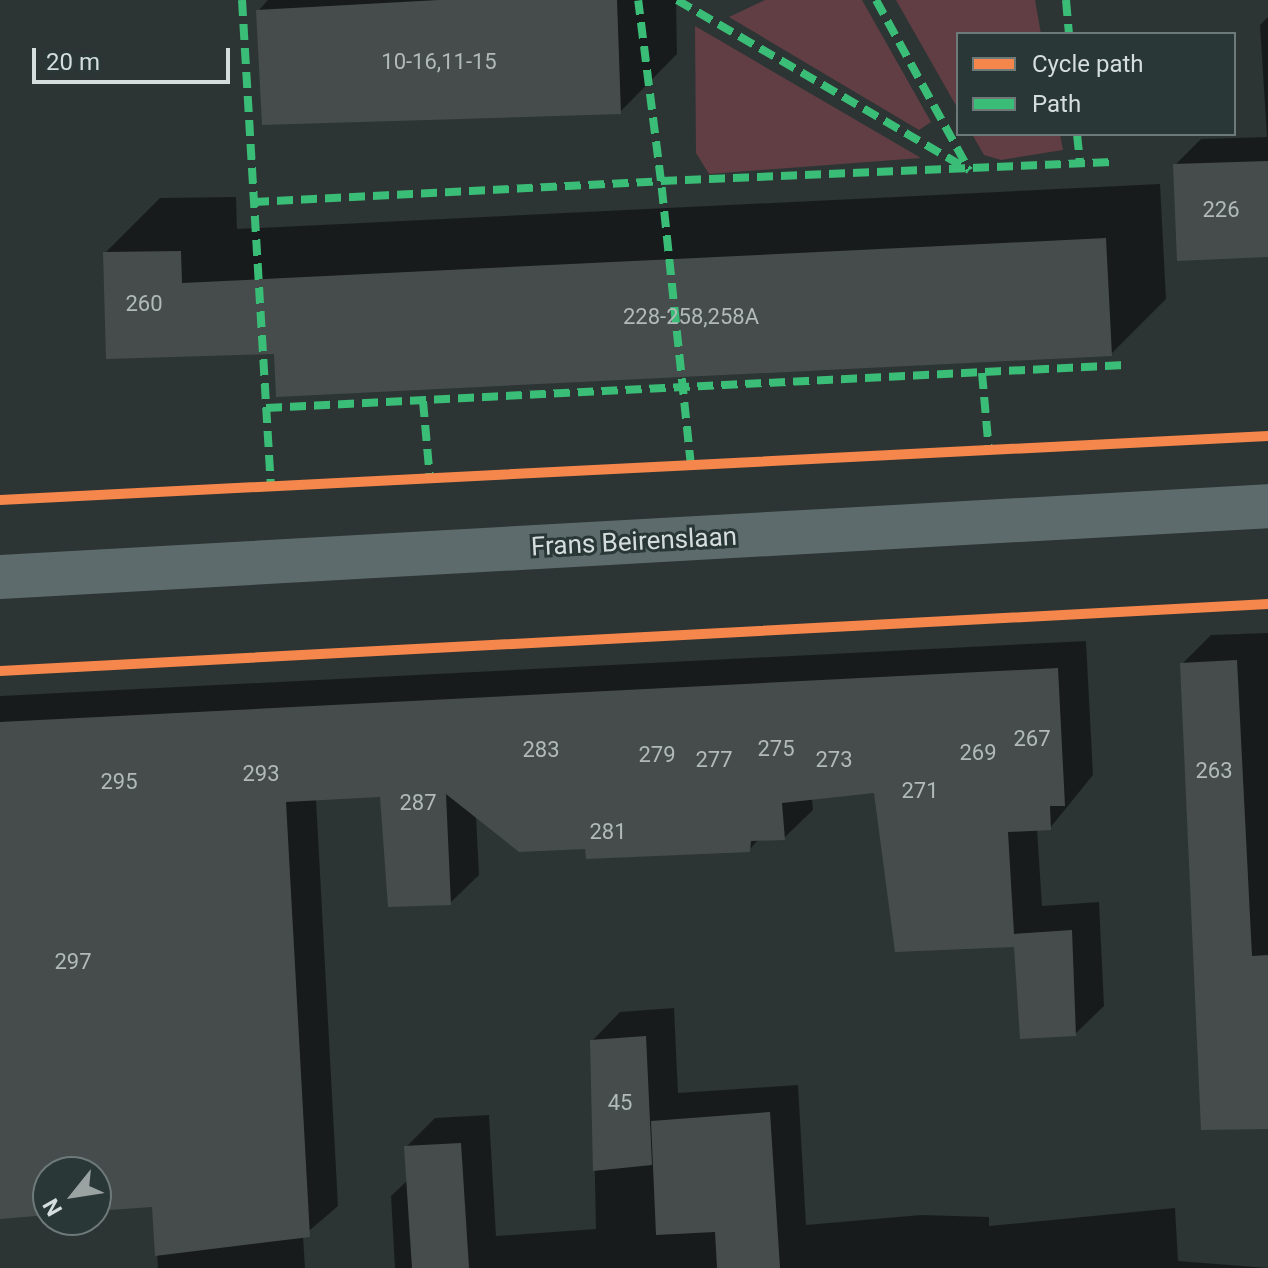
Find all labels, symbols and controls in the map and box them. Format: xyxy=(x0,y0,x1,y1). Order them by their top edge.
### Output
scale bar xyxy=(36,32,234,82)
legend xyxy=(956,32,1236,136)
text: 20 m xyxy=(46,48,100,76)
house number: 10-16,11-15 xyxy=(381,49,497,75)
text: Cycle path xyxy=(1032,50,1144,78)
text: Path xyxy=(1032,90,1081,118)
house number: 226 xyxy=(1202,197,1240,223)
house number: 260 xyxy=(125,291,163,317)
house number: 228-258,258A xyxy=(623,304,759,330)
street label: Frans Beirenslaan xyxy=(530,521,738,563)
house number: 267 xyxy=(1013,726,1051,752)
house number: 275 xyxy=(757,736,795,762)
house number: 283 xyxy=(522,737,560,763)
house number: 269 xyxy=(959,740,997,766)
house number: 279 xyxy=(638,742,676,768)
house number: 277 xyxy=(695,747,733,773)
house number: 273 xyxy=(815,747,853,773)
house number: 263 xyxy=(1195,758,1233,784)
house number: 293 xyxy=(242,761,280,787)
house number: 295 xyxy=(100,769,138,795)
house number: 271 xyxy=(901,778,939,804)
house number: 287 xyxy=(399,790,437,816)
house number: 281 xyxy=(589,819,627,845)
house number: 297 xyxy=(54,949,92,975)
house number: 45 xyxy=(608,1090,632,1116)
north arrow xyxy=(32,1156,112,1236)
text: N xyxy=(38,1194,67,1220)

